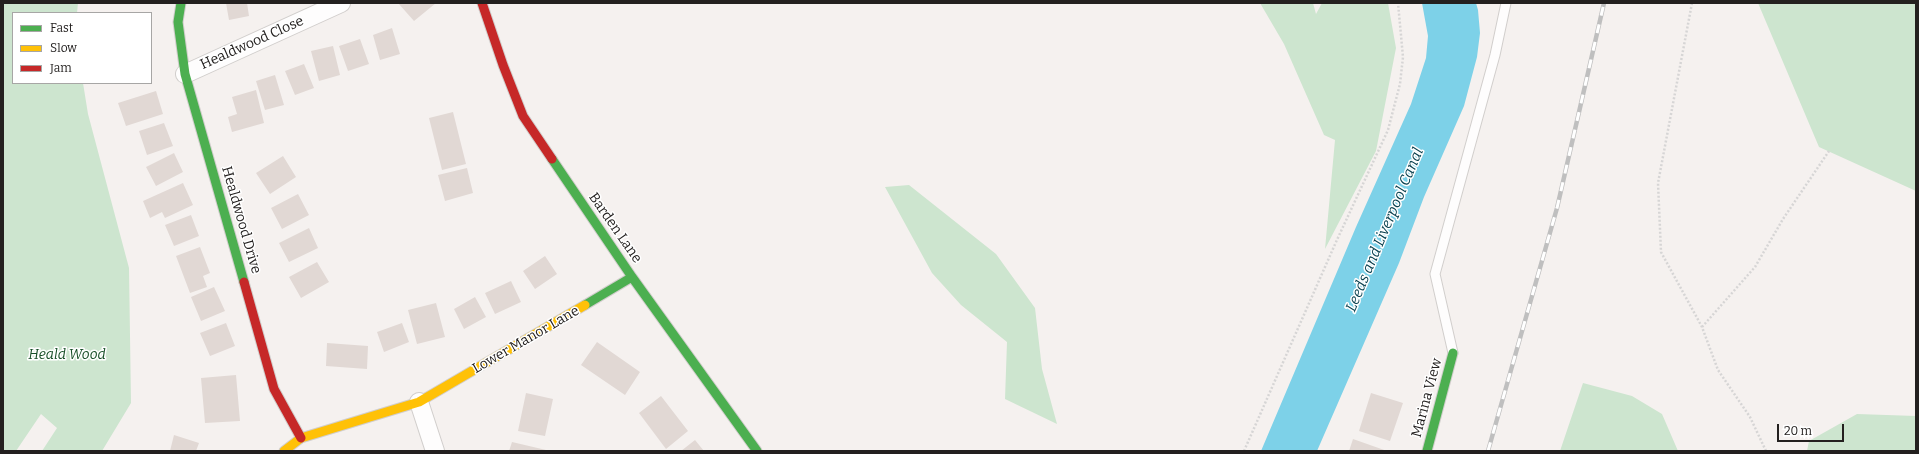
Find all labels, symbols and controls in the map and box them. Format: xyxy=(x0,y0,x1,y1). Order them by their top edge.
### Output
legend xyxy=(12,12,152,84)
street label: Healdwood Close xyxy=(198,13,306,73)
text: Fast xyxy=(50,21,73,35)
text: Slow xyxy=(50,41,77,55)
text: Jam xyxy=(50,61,72,75)
water label: Leeds and Liverpool Canal xyxy=(1342,145,1428,315)
street label: Healdwood Drive xyxy=(218,164,264,276)
street label: Barden Lane xyxy=(585,190,645,266)
street label: Lower Manor Lane xyxy=(470,303,582,377)
park label: Heald Wood xyxy=(28,347,106,363)
street label: Marina View xyxy=(1408,357,1446,439)
scale bar xyxy=(1779,416,1846,442)
text: 20 m xyxy=(1784,424,1812,438)

